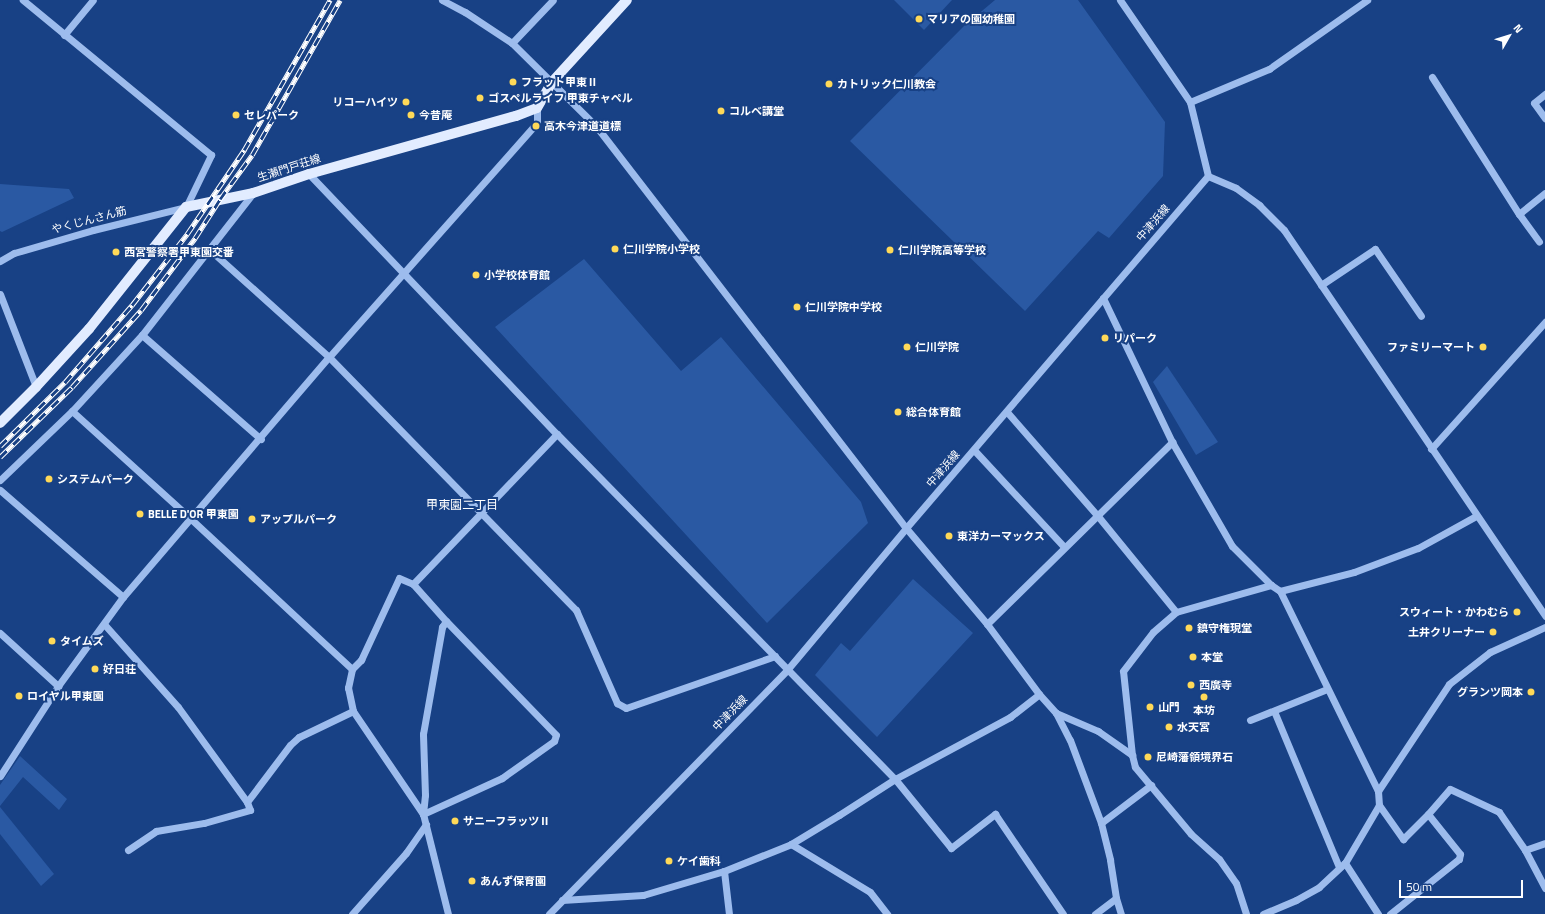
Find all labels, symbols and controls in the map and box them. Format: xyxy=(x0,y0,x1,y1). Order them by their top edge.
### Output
place label: マリアの園幼稚園 xyxy=(927,12,1015,26)
marker: マリアの園幼稚園 xyxy=(914,14,924,24)
north arrow xyxy=(1489,16,1529,56)
text: N xyxy=(1510,20,1527,36)
place label: フラット甲東Ⅱ xyxy=(521,75,598,89)
marker: フラット甲東Ⅱ xyxy=(508,77,518,87)
place label: カトリック仁川教会 xyxy=(837,77,936,91)
marker: カトリック仁川教会 xyxy=(824,79,834,89)
place label: ゴスペルライフ 甲東チャペル xyxy=(488,91,633,105)
marker: ゴスペルライフ 甲東チャペル xyxy=(475,93,485,103)
place label: リコーハイツ xyxy=(332,95,398,109)
marker: リコーハイツ xyxy=(401,97,411,107)
place label: コルベ講堂 xyxy=(729,104,784,118)
marker: コルベ講堂 xyxy=(716,106,726,116)
place label: セレパーク xyxy=(244,108,299,122)
place label: 今昔庵 xyxy=(419,108,452,122)
marker: セレパーク xyxy=(231,110,241,120)
marker: 今昔庵 xyxy=(406,110,416,120)
place label: 高木今津道道標 xyxy=(544,119,621,133)
marker: 高木今津道道標 xyxy=(531,121,541,131)
street label: 生瀬門戸荘線 xyxy=(256,152,322,184)
street label: 中津浜線 xyxy=(1134,202,1172,244)
street label: やくじんさん筋 xyxy=(50,204,128,236)
place label: 仁川学院小学校 xyxy=(623,242,700,256)
place label: 仁川学院高等学校 xyxy=(898,243,986,257)
marker: 仁川学院小学校 xyxy=(610,244,620,254)
place label: 西宮警察署甲東園交番 xyxy=(124,245,234,259)
marker: 仁川学院高等学校 xyxy=(885,245,895,255)
marker: 西宮警察署甲東園交番 xyxy=(111,247,121,257)
place label: 小学校体育館 xyxy=(484,268,550,282)
marker: 小学校体育館 xyxy=(471,270,481,280)
place label: 仁川学院中学校 xyxy=(805,300,882,314)
marker: 仁川学院中学校 xyxy=(792,302,802,312)
place label: リパーク xyxy=(1113,331,1157,345)
marker: リパーク xyxy=(1100,333,1110,343)
place label: 仁川学院 xyxy=(915,340,959,354)
place label: ファミリーマート xyxy=(1387,340,1475,354)
marker: 仁川学院 xyxy=(902,342,912,352)
marker: ファミリーマート xyxy=(1478,342,1488,352)
place label: 総合体育館 xyxy=(906,405,961,419)
marker: 総合体育館 xyxy=(893,407,903,417)
street label: 中津浜線 xyxy=(924,448,962,490)
place label: システムパーク xyxy=(57,472,134,486)
marker: システムパーク xyxy=(44,474,54,484)
district label: 甲東園二丁目 xyxy=(426,498,498,512)
place label: BELLE D'OR 甲東園 xyxy=(148,507,239,521)
marker: BELLE D'OR 甲東園 xyxy=(135,509,145,519)
place label: アップルパーク xyxy=(260,512,337,526)
marker: アップルパーク xyxy=(247,514,257,524)
place label: 東洋カーマックス xyxy=(957,529,1045,543)
marker: 東洋カーマックス xyxy=(944,531,954,541)
place label: スウィート・かわむら xyxy=(1399,605,1509,619)
marker: スウィート・かわむら xyxy=(1512,607,1522,617)
place label: 鎮守権現堂 xyxy=(1197,621,1252,635)
marker: 鎮守権現堂 xyxy=(1184,623,1194,633)
place label: 土井クリーナー xyxy=(1408,625,1485,639)
marker: 土井クリーナー xyxy=(1488,627,1498,637)
place label: タイムズ xyxy=(60,634,104,648)
marker: タイムズ xyxy=(47,636,57,646)
place label: 本堂 xyxy=(1201,650,1223,664)
marker: 本堂 xyxy=(1188,652,1198,662)
place label: 好日荘 xyxy=(103,662,136,676)
marker: 好日荘 xyxy=(90,664,100,674)
place label: 西廣寺 xyxy=(1199,678,1232,692)
marker: 西廣寺 xyxy=(1186,680,1196,690)
place label: グランツ岡本 xyxy=(1457,685,1523,699)
marker: グランツ岡本 xyxy=(1526,687,1536,697)
place label: ロイヤル甲東園 xyxy=(27,689,104,703)
marker: ロイヤル甲東園 xyxy=(14,691,24,701)
marker: 本坊 xyxy=(1199,692,1209,702)
street label: 中津浜線 xyxy=(710,693,750,733)
place label: 山門 xyxy=(1158,700,1180,714)
marker: 山門 xyxy=(1145,702,1155,712)
place label: 本坊 xyxy=(1193,703,1215,717)
place label: 水天宮 xyxy=(1177,720,1210,734)
marker: 水天宮 xyxy=(1164,722,1174,732)
place label: 尼崎藩領境界石 xyxy=(1156,750,1233,764)
marker: 尼崎藩領境界石 xyxy=(1143,752,1153,762)
place label: サニーフラッツⅡ xyxy=(463,814,551,828)
marker: サニーフラッツⅡ xyxy=(450,816,460,826)
place label: ケイ歯科 xyxy=(677,854,721,868)
marker: ケイ歯科 xyxy=(664,856,674,866)
scale bar xyxy=(1401,872,1525,898)
place label: あんず保育園 xyxy=(480,874,546,888)
marker: あんず保育園 xyxy=(467,876,477,886)
text: 50 m xyxy=(1406,877,1432,896)

